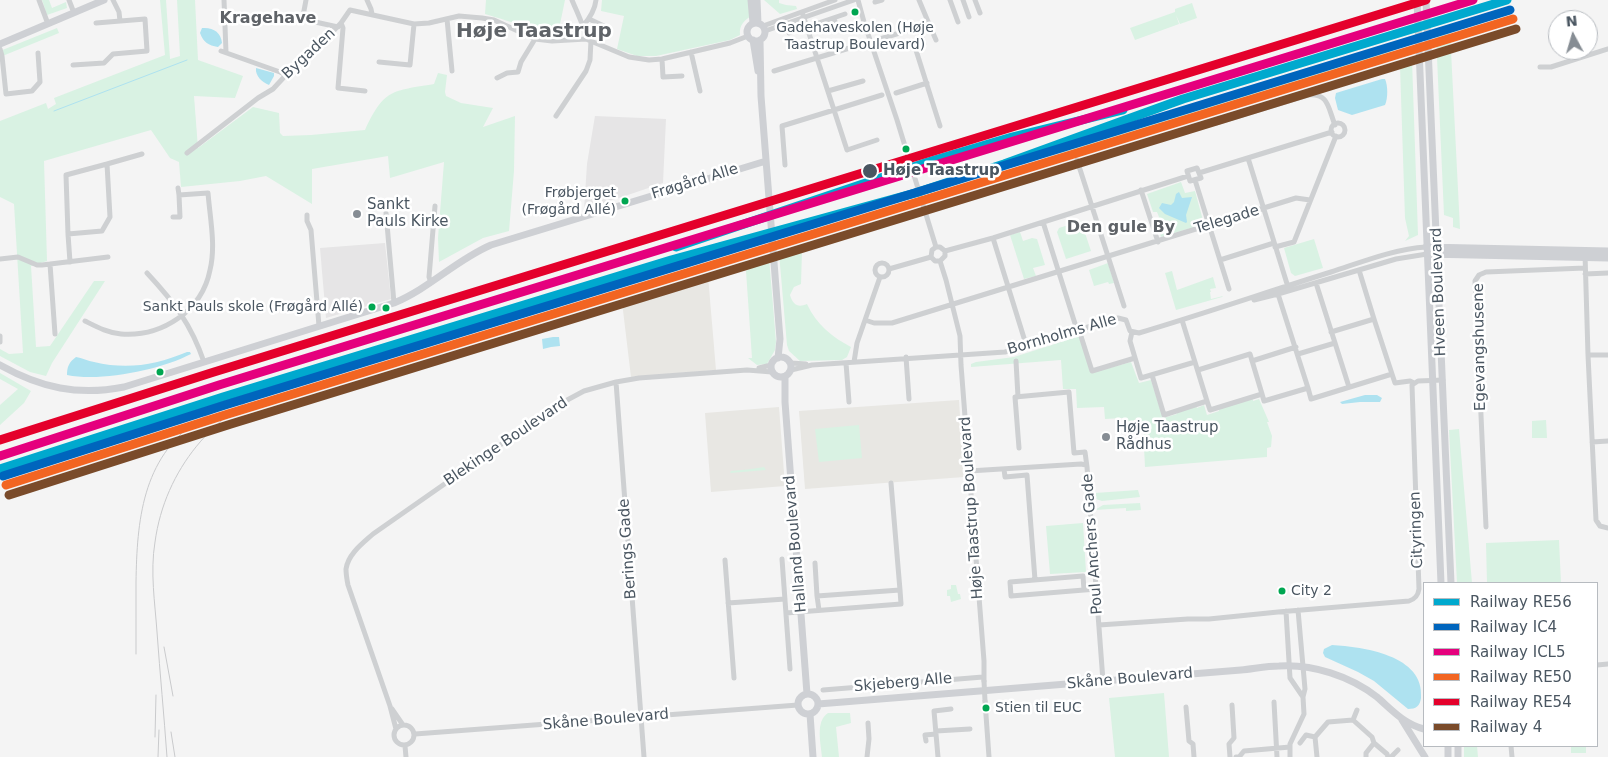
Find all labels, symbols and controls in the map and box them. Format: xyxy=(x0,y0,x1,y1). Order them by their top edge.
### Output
marker: Gadehaveskolen (Høje Taastrup Boulevard) xyxy=(850,7,860,17)
district label: Kragehave xyxy=(220,9,316,29)
north arrow xyxy=(1548,10,1598,60)
text: N xyxy=(1565,13,1578,30)
district label: Høje Taastrup xyxy=(456,20,612,44)
place label: Gadehaveskolen (Høje Taastrup Boulevard) xyxy=(776,20,934,52)
street label: Bygaden xyxy=(279,25,339,83)
unlabelled marker xyxy=(901,144,911,154)
street label: Frøgård Alle xyxy=(650,160,740,204)
marker: Høje Taastrup xyxy=(861,162,879,180)
place label: Høje Taastrup xyxy=(883,162,1000,180)
place label: Frøbjerget (Frøgård Allé) xyxy=(521,185,616,218)
place label: Sankt Pauls Kirke xyxy=(367,196,448,231)
marker: Frøbjerget (Frøgård Allé) xyxy=(620,196,630,206)
street label: Telegade xyxy=(1192,202,1262,238)
marker: Sankt Pauls Kirke xyxy=(351,208,363,220)
district label: Den gule By xyxy=(1067,218,1175,238)
street label: Hveen Boulevard xyxy=(1428,227,1450,357)
street label: Egevangshusene xyxy=(1470,283,1490,411)
place label: Sankt Pauls skole (Frøgård Allé) xyxy=(143,299,363,315)
marker: Sankt Pauls skole (Frøgård Allé) xyxy=(367,302,377,312)
unlabelled marker xyxy=(381,303,391,313)
street label: Bornholms Alle xyxy=(1005,311,1119,359)
unlabelled marker xyxy=(155,367,165,377)
street label: Blekinge Boulevard xyxy=(441,394,571,490)
street label: Høje Taastrup Boulevard xyxy=(957,416,987,600)
place label: Høje Taastrup Rådhus xyxy=(1116,419,1219,454)
marker: Høje Taastrup Rådhus xyxy=(1100,431,1112,443)
street label: Poul Anchers Gade xyxy=(1079,473,1107,615)
street label: Halland Boulevard xyxy=(781,475,811,613)
street label: Cityringen xyxy=(1407,491,1427,569)
street label: Berings Gade xyxy=(615,498,641,600)
legend xyxy=(1423,582,1598,747)
place label: City 2 xyxy=(1291,583,1332,599)
marker: City 2 xyxy=(1277,586,1287,596)
text: Railway RE56 xyxy=(1470,593,1572,611)
text: Railway IC4 xyxy=(1470,618,1557,636)
text: Railway ICL5 xyxy=(1470,643,1566,661)
street label: Skåne Boulevard xyxy=(1066,665,1194,693)
text: Railway RE50 xyxy=(1470,668,1572,686)
street label: Skjeberg Alle xyxy=(853,670,953,696)
text: Railway RE54 xyxy=(1470,693,1572,711)
place label: Stien til EUC xyxy=(995,700,1082,716)
marker: Stien til EUC xyxy=(981,703,991,713)
street label: Skåne Boulevard xyxy=(542,706,670,734)
text: Railway 4 xyxy=(1470,718,1542,736)

